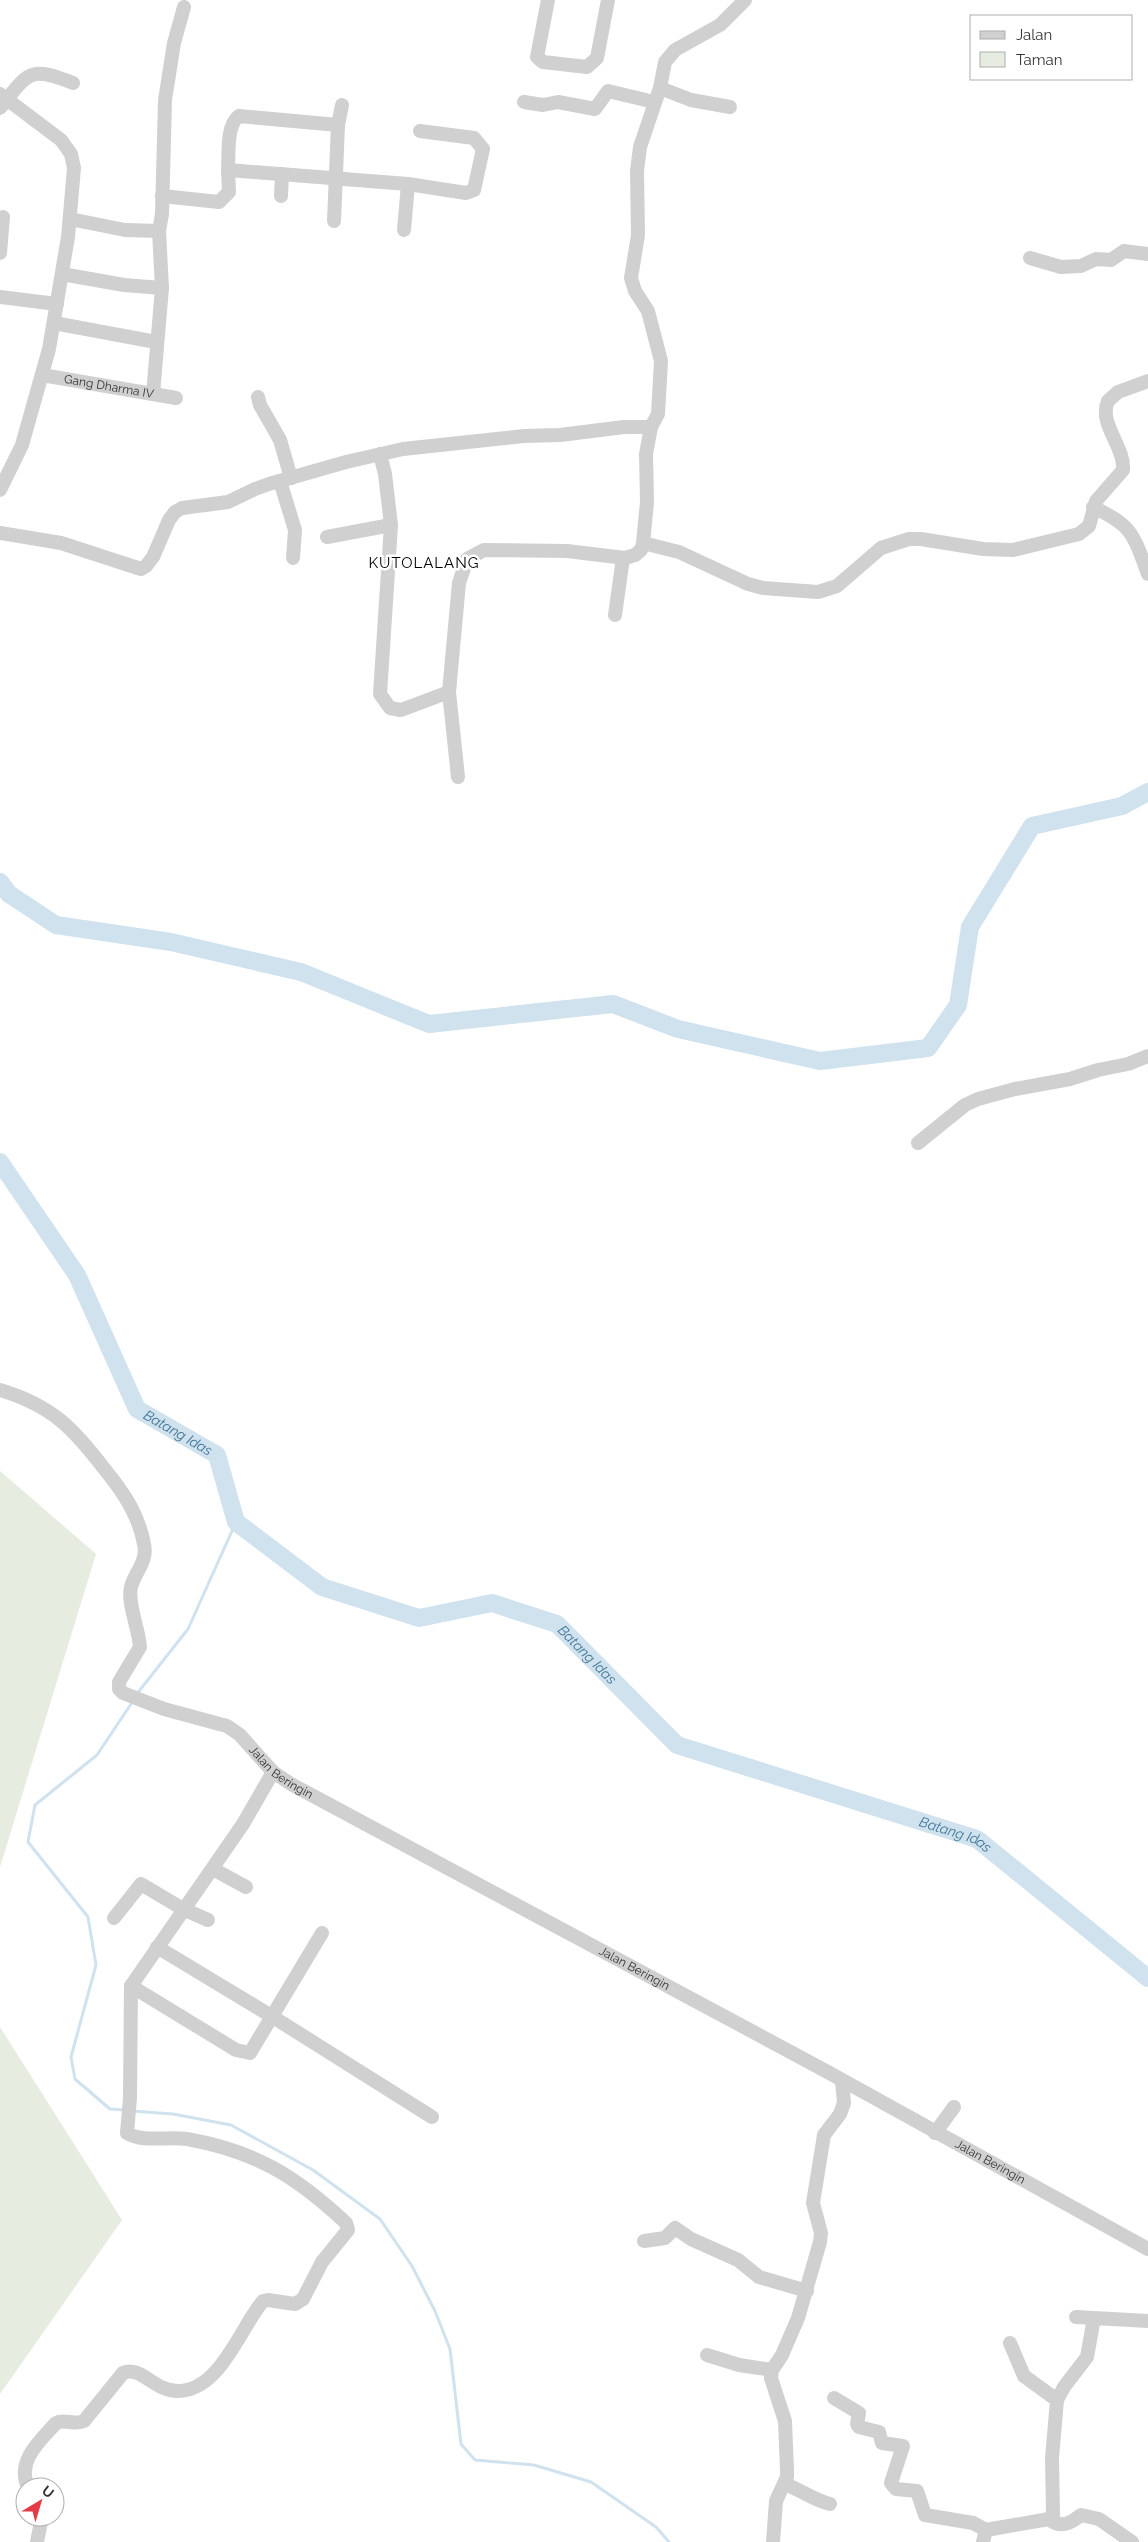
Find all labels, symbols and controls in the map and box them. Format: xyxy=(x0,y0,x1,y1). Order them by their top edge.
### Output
legend xyxy=(970,15,1133,80)
text: Jalan xyxy=(1016,26,1052,44)
text: Taman xyxy=(1016,51,1062,69)
street label: Gang Dharma IV xyxy=(63,372,155,401)
district label: KUTOLALANG xyxy=(368,554,480,572)
water label: Batang Idas xyxy=(141,1407,216,1459)
water label: Batang Idas xyxy=(555,1622,620,1688)
street label: Jalan Beringin xyxy=(246,1743,315,1801)
water label: Batang Idas xyxy=(917,1813,995,1856)
street label: Jalan Beringin xyxy=(597,1944,672,1993)
street label: Jalan Beringin xyxy=(953,2137,1028,2187)
north arrow xyxy=(15,2477,65,2527)
text: U xyxy=(39,2482,57,2501)

